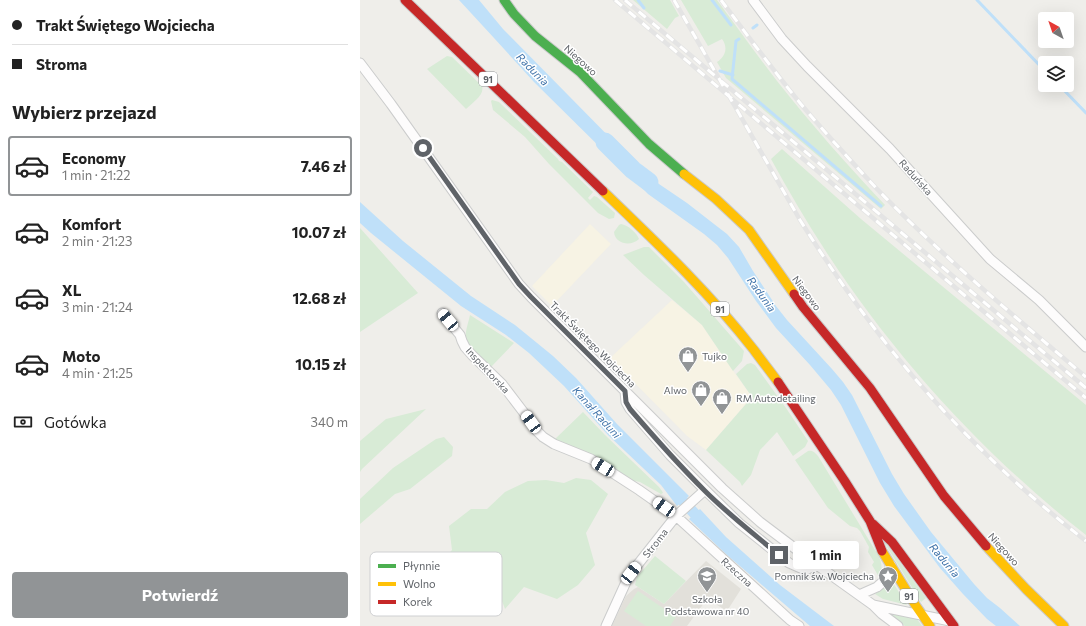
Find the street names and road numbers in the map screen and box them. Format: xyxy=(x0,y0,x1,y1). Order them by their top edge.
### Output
street label: Niegowo xyxy=(562,42,600,78)
road number: 91 xyxy=(479,72,497,86)
street label: Raduńska xyxy=(897,157,935,197)
street label: Niegowo xyxy=(790,273,824,313)
street label: Trakt Świętego Wojciecha xyxy=(547,298,639,390)
road number: 91 xyxy=(711,302,729,316)
street label: Inspektorska xyxy=(464,344,512,396)
street label: Stroma xyxy=(640,526,670,560)
street label: Niegowo xyxy=(986,530,1022,568)
street label: Rzeczna xyxy=(719,555,755,589)
road number: 91 xyxy=(900,589,918,603)

